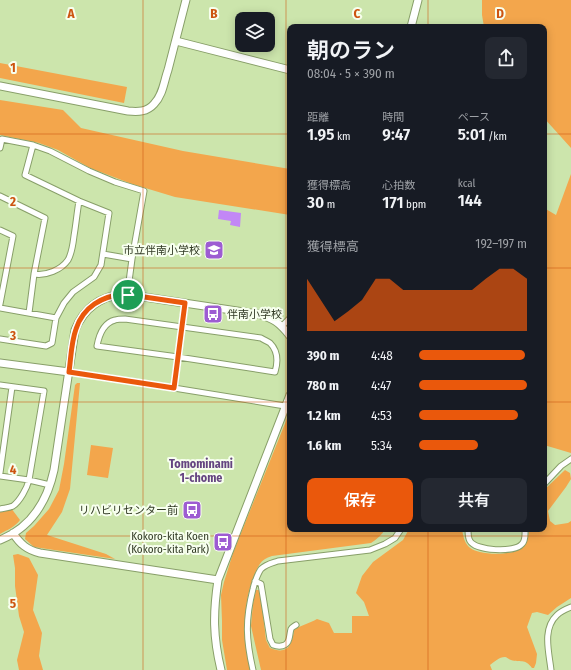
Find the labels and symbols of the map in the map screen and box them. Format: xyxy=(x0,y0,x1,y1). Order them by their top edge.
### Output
text: A xyxy=(66,6,75,21)
text: B xyxy=(210,6,218,21)
text: C xyxy=(354,6,361,21)
text: D xyxy=(496,6,504,21)
text: 1 xyxy=(10,60,16,75)
text: 2 xyxy=(9,194,16,209)
school or university icon: 市立伴南小学校 xyxy=(203,239,225,261)
place label: 市立伴南小学校 xyxy=(123,244,200,257)
pin xyxy=(111,278,145,312)
bus stop icon: 伴南小学校 xyxy=(202,303,224,325)
place label: 伴南小学校 xyxy=(227,308,282,321)
text: 3 xyxy=(9,328,16,343)
district label: Tomominami 1-chome xyxy=(169,457,233,485)
text: 4 xyxy=(10,462,17,477)
bus stop icon: リハビリセンター前 xyxy=(181,499,203,521)
place label: リハビリセンター前 xyxy=(79,504,178,517)
place label: Kokoro-kita Koen (Kokoro-kita Park) xyxy=(128,530,209,556)
bus stop icon: Kokoro-kita Koen (Kokoro-kita Park) xyxy=(212,531,234,553)
text: 5 xyxy=(10,596,16,611)

